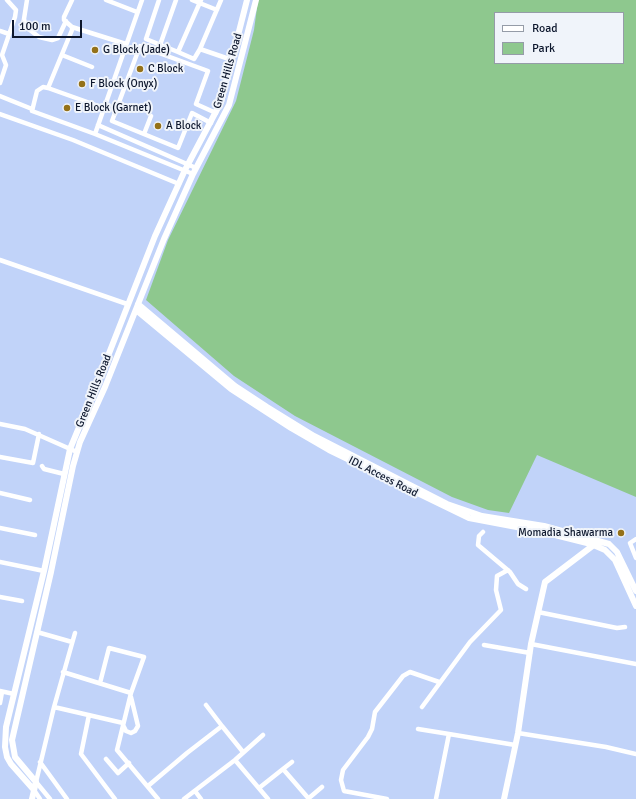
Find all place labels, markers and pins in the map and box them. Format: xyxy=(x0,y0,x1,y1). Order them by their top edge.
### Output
place label: G Block (Jade) xyxy=(103,43,170,57)
marker: G Block (Jade) xyxy=(90,45,100,55)
place label: C Block xyxy=(148,62,183,76)
marker: C Block xyxy=(135,64,145,74)
place label: F Block (Onyx) xyxy=(90,77,157,91)
marker: F Block (Onyx) xyxy=(77,79,87,89)
place label: E Block (Garnet) xyxy=(75,101,152,115)
marker: E Block (Garnet) xyxy=(62,103,72,113)
place label: A Block xyxy=(166,119,201,133)
marker: A Block xyxy=(153,121,163,131)
place label: Momadia Shawarma xyxy=(518,526,613,540)
marker: Momadia Shawarma xyxy=(616,528,626,538)

